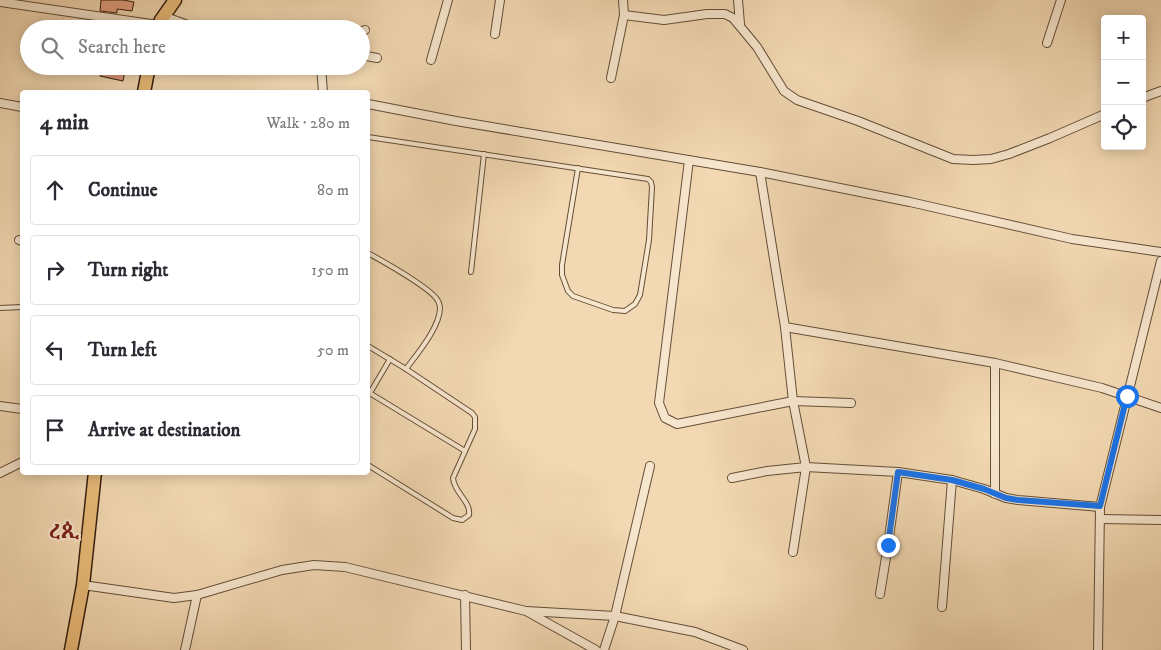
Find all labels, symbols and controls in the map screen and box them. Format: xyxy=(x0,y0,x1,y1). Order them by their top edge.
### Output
map controls xyxy=(1101,15,1146,150)
button: + xyxy=(1101,15,1146,60)
search box xyxy=(20,20,370,75)
icon: search xyxy=(38,34,66,62)
text: Search here xyxy=(78,36,166,59)
button: − xyxy=(1101,60,1146,105)
button: locate xyxy=(1101,105,1146,150)
text: 4 min xyxy=(40,110,89,136)
text: Walk · 280 m xyxy=(266,113,350,133)
icon: ahead xyxy=(41,176,69,204)
text: Continue xyxy=(88,179,158,202)
text: 80 m xyxy=(317,180,349,200)
icon: right xyxy=(41,256,69,284)
text: Turn right xyxy=(88,259,168,282)
text: 150 m xyxy=(311,260,349,280)
icon: left xyxy=(41,336,69,364)
text: Turn left xyxy=(88,339,157,362)
text: 50 m xyxy=(317,340,349,360)
route start xyxy=(1116,385,1139,408)
icon: arrive xyxy=(41,416,69,444)
text: Arrive at destination xyxy=(88,419,240,442)
district label: ረጲ xyxy=(49,520,80,545)
route end xyxy=(877,534,900,557)

